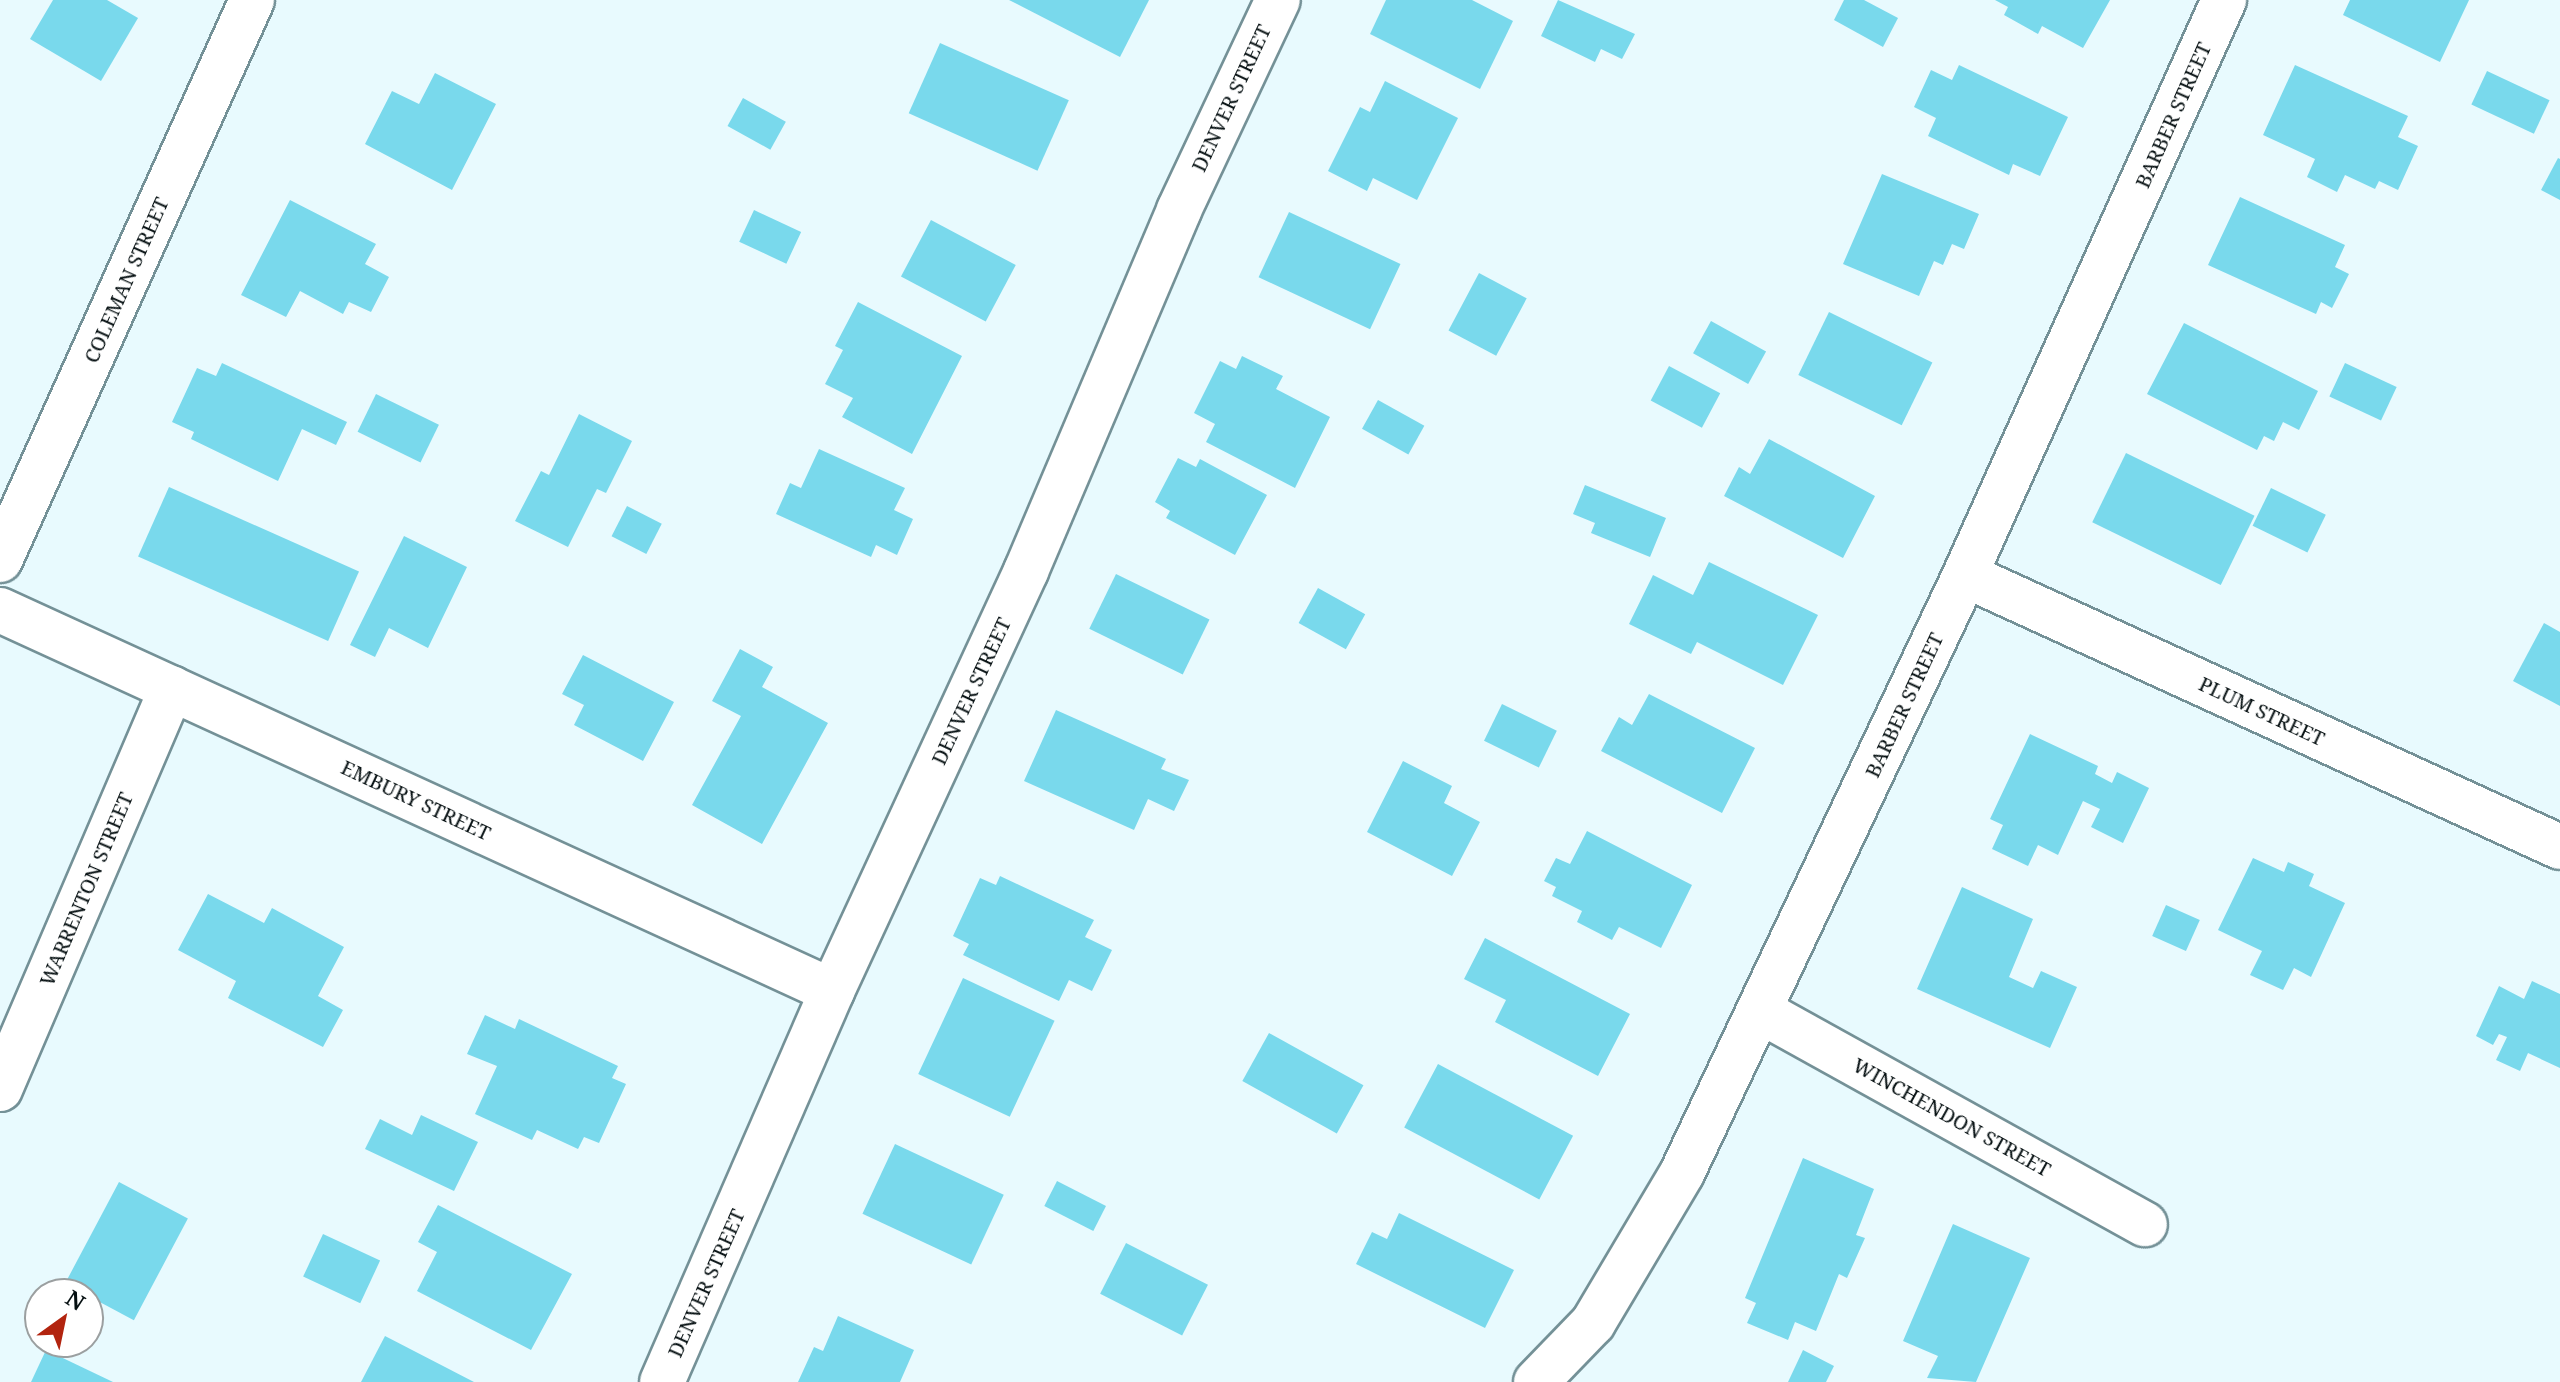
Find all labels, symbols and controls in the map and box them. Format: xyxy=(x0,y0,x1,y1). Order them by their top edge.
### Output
street label: DENVER STREET xyxy=(1186,21,1276,175)
street label: BARBER STREET xyxy=(2130,38,2216,192)
street label: COLEMAN STREET xyxy=(79,194,173,366)
street label: DENVER STREET xyxy=(926,614,1016,768)
street label: BARBER STREET xyxy=(1860,629,1948,781)
street label: PLUM STREET xyxy=(2195,671,2329,751)
street label: EMBURY STREET xyxy=(338,755,494,845)
street label: WARRENTON STREET xyxy=(34,789,138,989)
street label: WINCHENDON STREET xyxy=(1849,1053,2055,1181)
street label: DENVER STREET xyxy=(663,1205,749,1361)
north arrow xyxy=(24,1278,104,1358)
text: N xyxy=(61,1282,91,1317)

